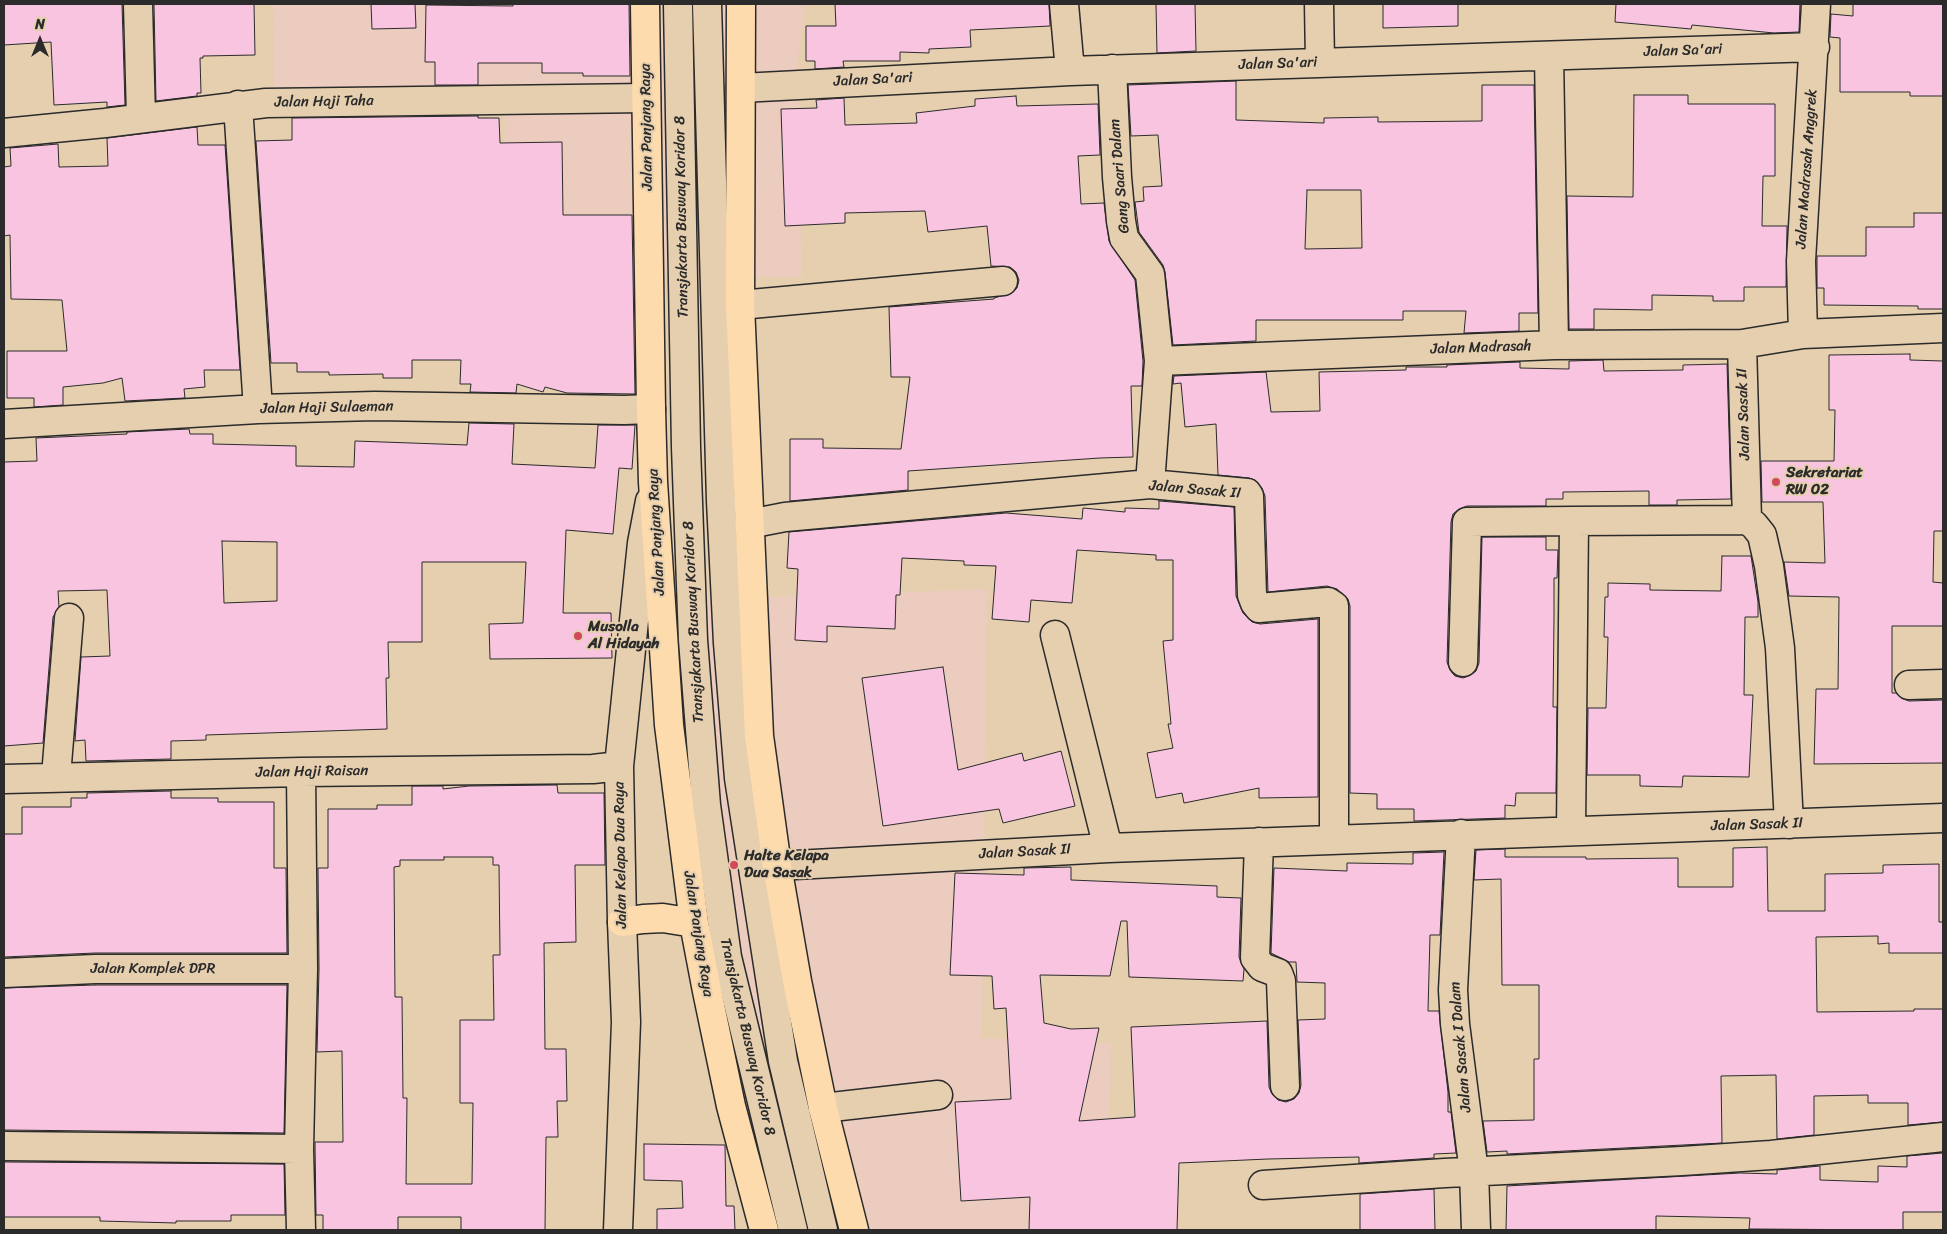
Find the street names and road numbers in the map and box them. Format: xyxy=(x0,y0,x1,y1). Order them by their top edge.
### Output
street label: Jalan Sa'ari xyxy=(1643,41,1723,61)
street label: Jalan Sa'ari xyxy=(1238,54,1318,74)
street label: Jalan Panjang Raya xyxy=(637,63,657,191)
street label: Jalan Sa'ari xyxy=(833,69,913,91)
street label: Jalan Madrasah Anggrek xyxy=(1792,89,1822,249)
street label: Jalan Haji Taha xyxy=(274,92,374,112)
street label: Transjakarta Busway Koridor 8 xyxy=(671,116,693,318)
street label: Gang Saari Dalam xyxy=(1106,118,1134,234)
street label: Jalan Madrasah xyxy=(1430,337,1532,359)
street label: Jalan Sasak II xyxy=(1733,368,1755,460)
street label: Jalan Haji Sulaeman xyxy=(260,398,394,418)
street label: Jalan Panjang Raya xyxy=(645,468,669,596)
street label: Jalan Sasak II xyxy=(1148,477,1242,503)
street label: Transjakarta Busway Koridor 8 xyxy=(680,521,708,723)
street label: Jalan Haji Raisan xyxy=(255,762,369,782)
street label: Jalan Kelapa Dua Raya xyxy=(611,781,631,929)
street label: Jalan Sasak II xyxy=(1711,814,1803,836)
street label: Jalan Sasak II xyxy=(979,841,1071,863)
street label: Jalan Panjang Raya xyxy=(679,870,717,998)
street label: Transjakarta Busway Koridor 8 xyxy=(715,936,779,1138)
street label: Jalan Komplek DPR xyxy=(90,960,216,978)
street label: Jalan Sasak I Dalam xyxy=(1446,981,1476,1113)

